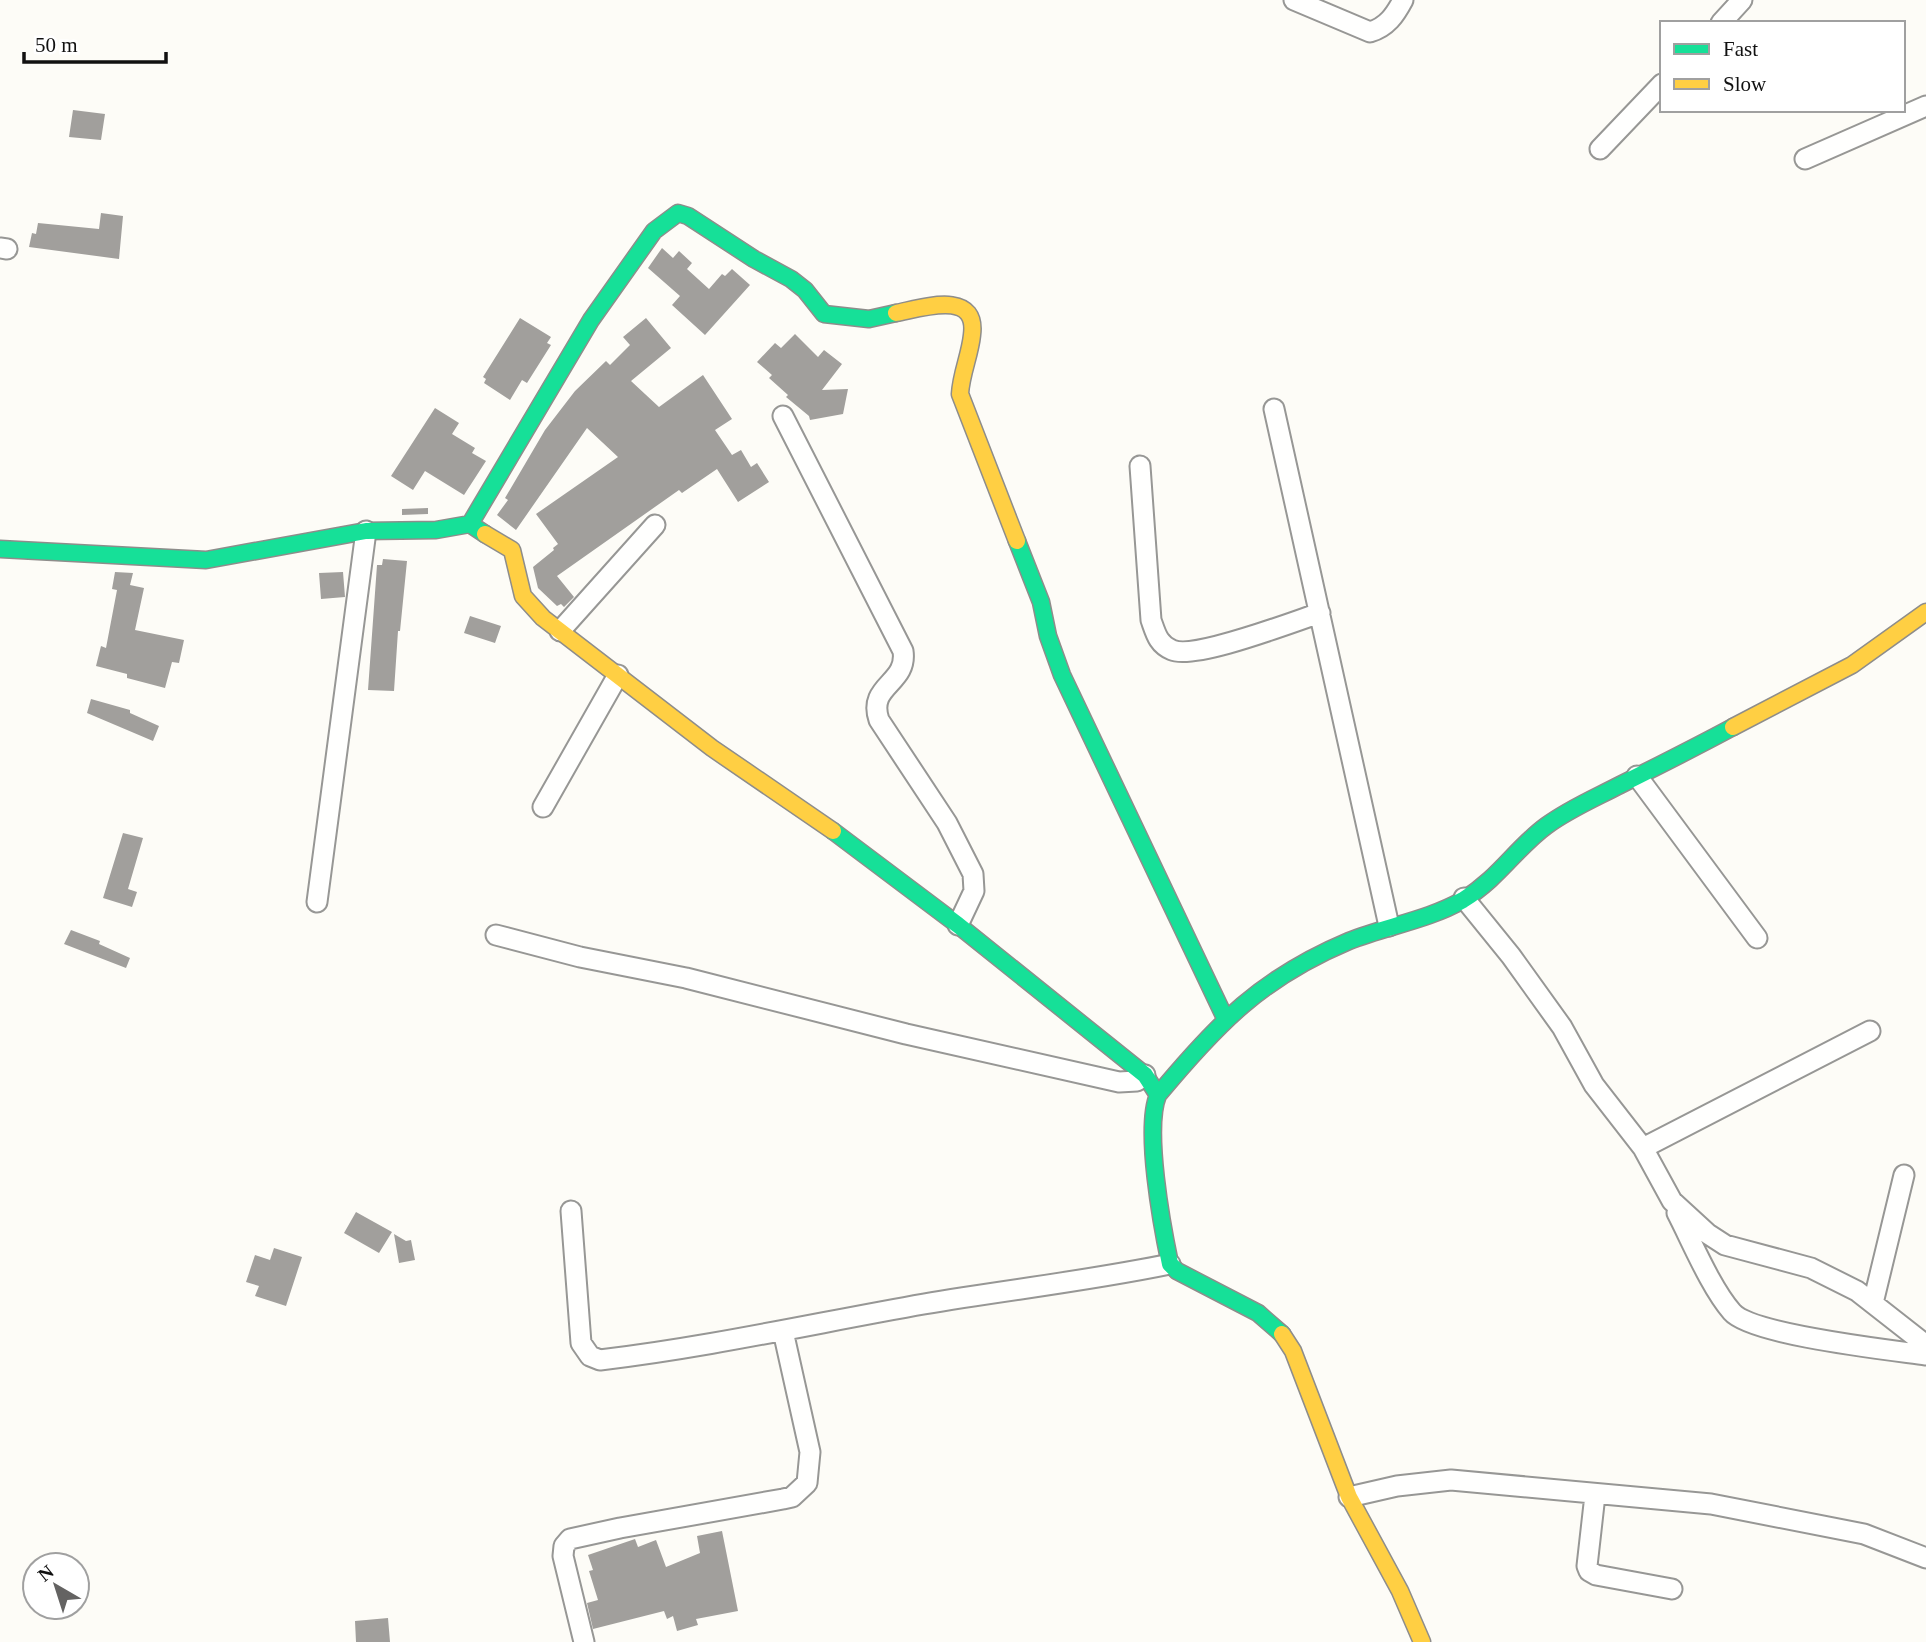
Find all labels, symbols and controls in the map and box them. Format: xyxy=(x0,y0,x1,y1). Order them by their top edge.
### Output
scale bar xyxy=(24,21,166,65)
legend xyxy=(1660,21,1905,112)
text: 50 m xyxy=(35,33,78,57)
text: Fast xyxy=(1723,37,1758,61)
text: Slow xyxy=(1723,72,1767,96)
north arrow xyxy=(21,1551,91,1621)
text: N xyxy=(34,1561,58,1586)

